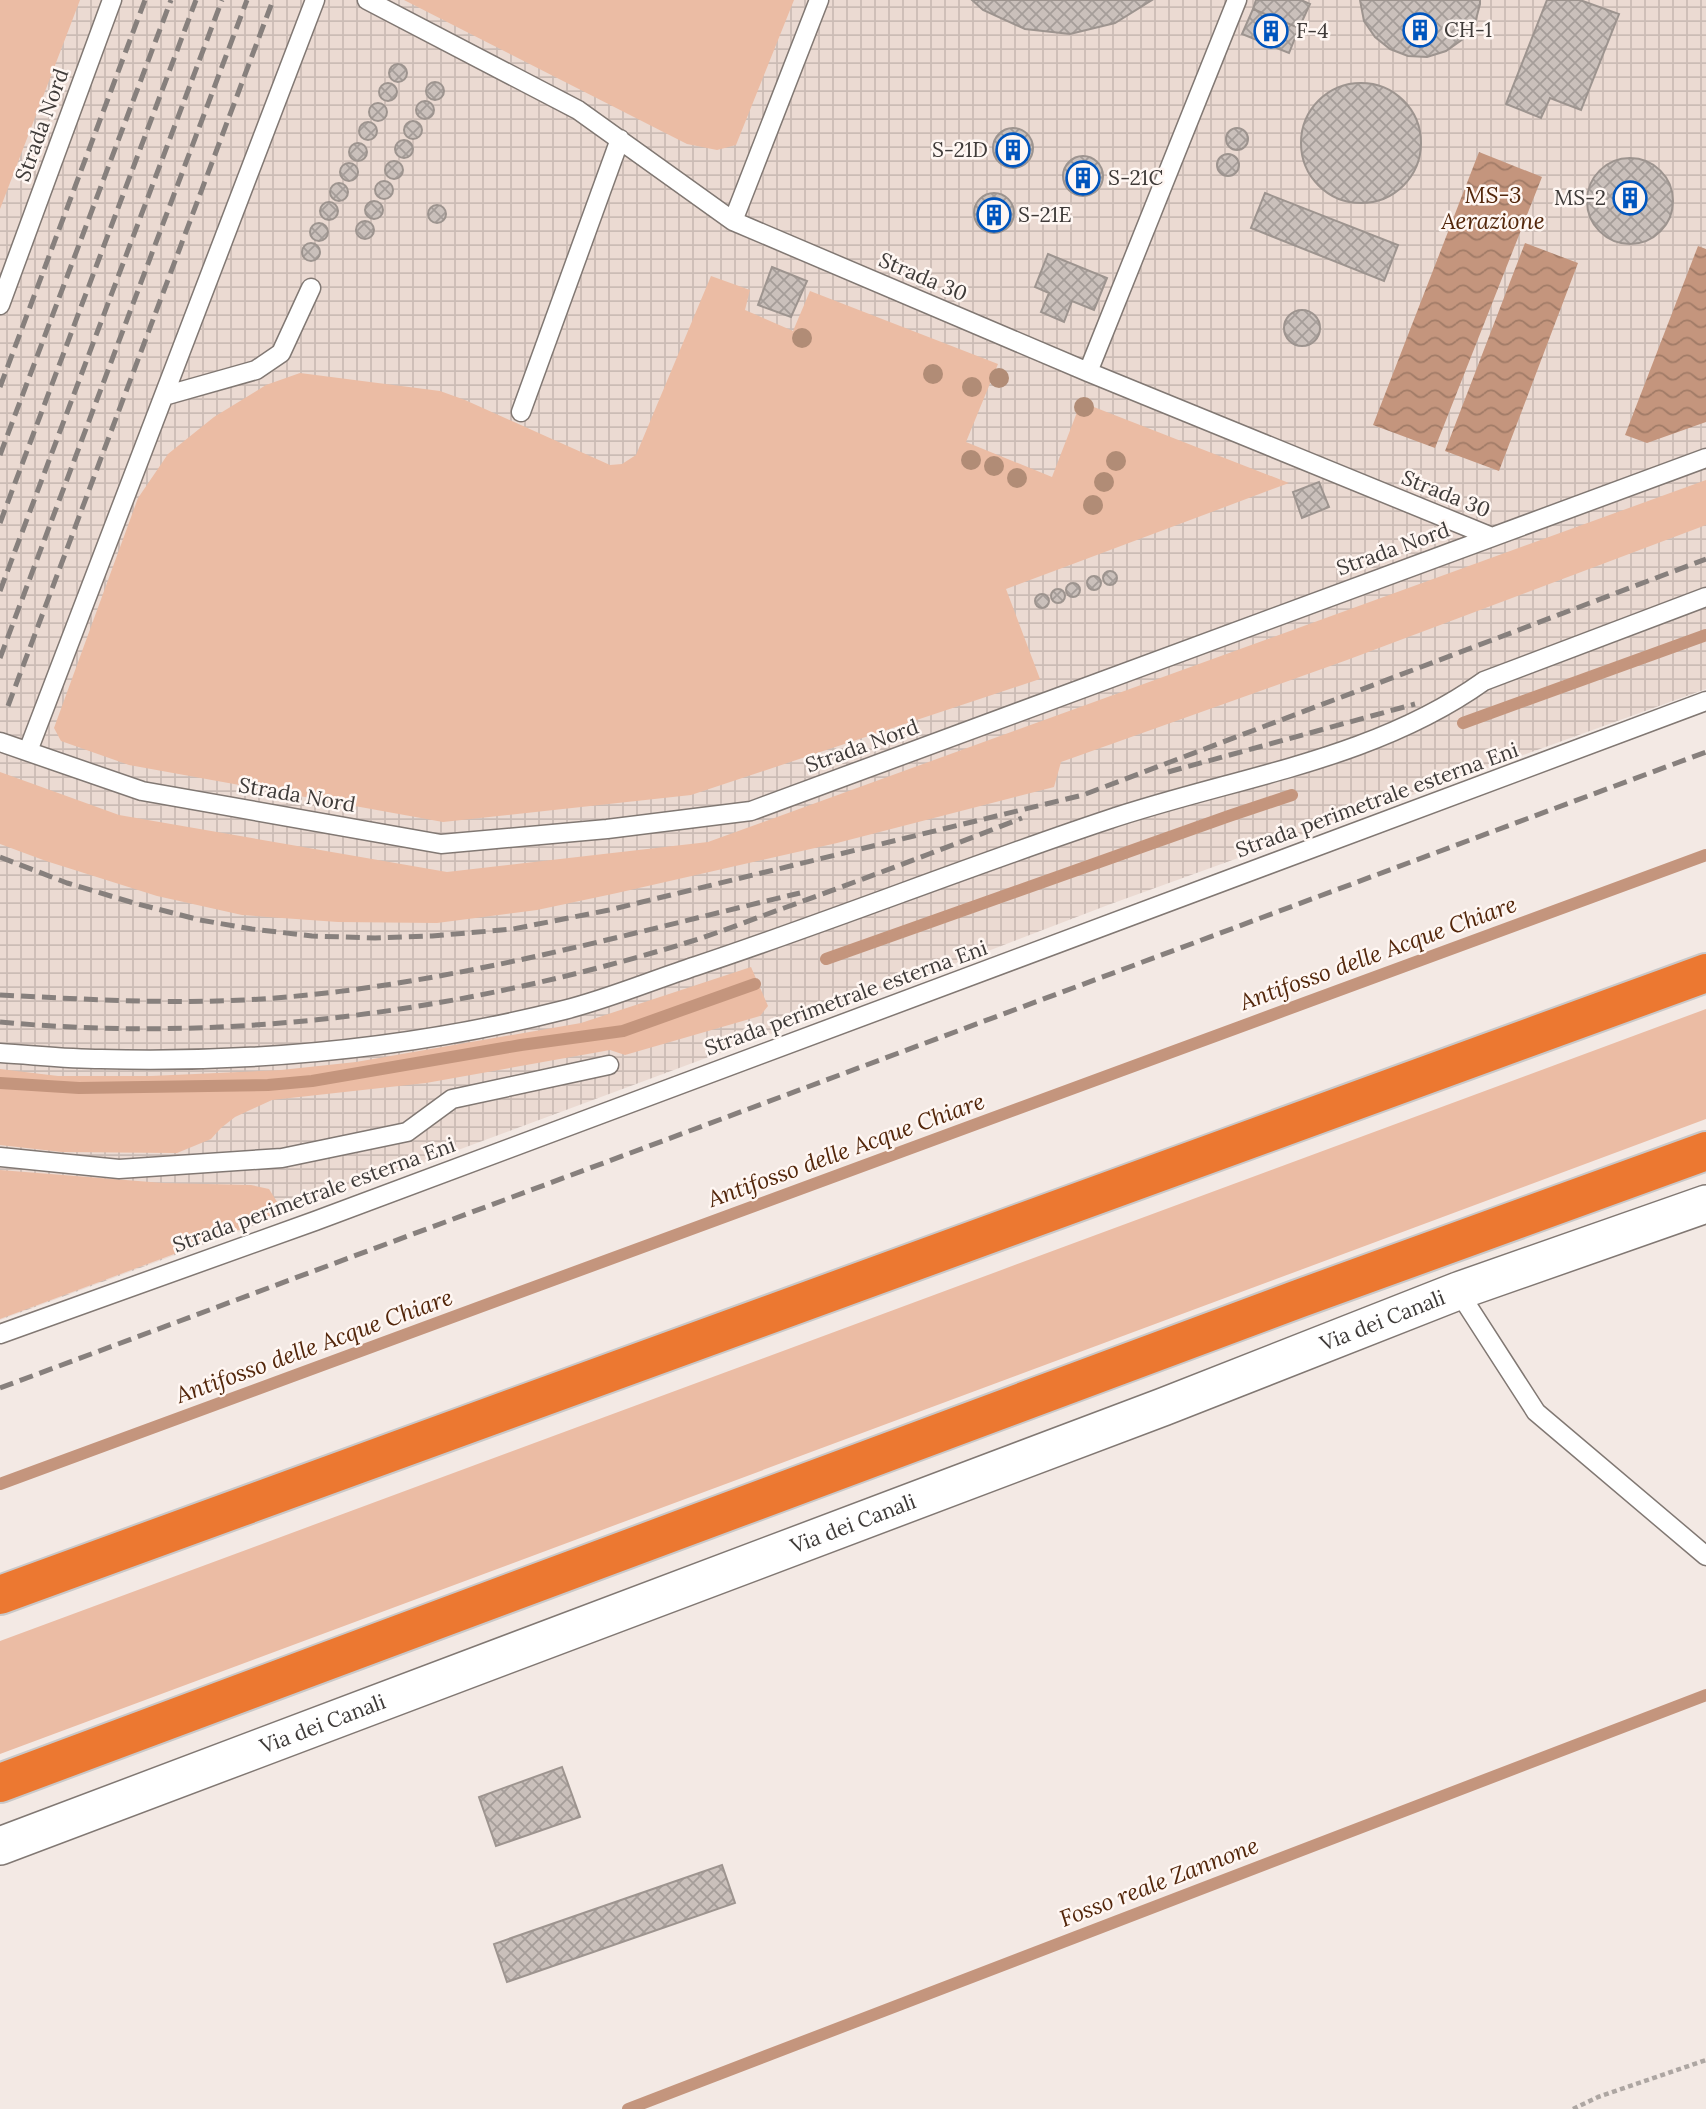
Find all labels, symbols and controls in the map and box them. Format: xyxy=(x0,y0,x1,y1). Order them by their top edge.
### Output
building icon: CH-1 xyxy=(1401,11,1439,49)
building icon: F-4 xyxy=(1252,12,1290,50)
place label: CH-1 xyxy=(1444,16,1492,43)
place label: F-4 xyxy=(1296,17,1329,44)
street label: Strada Nord xyxy=(9,65,74,185)
building icon: S-21D xyxy=(994,131,1032,169)
place label: S-21D xyxy=(932,136,988,163)
building icon: S-21C xyxy=(1064,159,1102,197)
place label: S-21C xyxy=(1108,164,1163,191)
building icon: MS-2 xyxy=(1611,179,1649,217)
water label: MS-3 Aerazione xyxy=(1440,180,1545,235)
place label: MS-2 xyxy=(1554,184,1606,211)
building icon: S-21E xyxy=(975,196,1013,234)
place label: S-21E xyxy=(1018,201,1072,228)
street label: Strada 30 xyxy=(875,246,971,307)
street label: Strada 30 xyxy=(1398,464,1495,524)
street label: Strada Nord xyxy=(1333,516,1453,581)
street label: Strada Nord xyxy=(802,713,922,778)
street label: Strada perimetrale esterna Eni xyxy=(1232,736,1522,863)
street label: Strada Nord xyxy=(237,771,358,818)
water label: Antifosso delle Acque Chiare xyxy=(1234,889,1520,1017)
street label: Strada perimetrale esterna Eni xyxy=(701,934,991,1061)
water label: Antifosso delle Acque Chiare xyxy=(702,1086,988,1214)
street label: Strada perimetrale esterna Eni xyxy=(169,1131,459,1258)
water label: Antifosso delle Acque Chiare xyxy=(170,1282,456,1410)
street label: Via dei Canali xyxy=(1315,1283,1449,1357)
street label: Via dei Canali xyxy=(786,1488,920,1560)
street label: Via dei Canali xyxy=(255,1688,389,1760)
water label: Fosso reale Zannone xyxy=(1055,1830,1262,1933)

